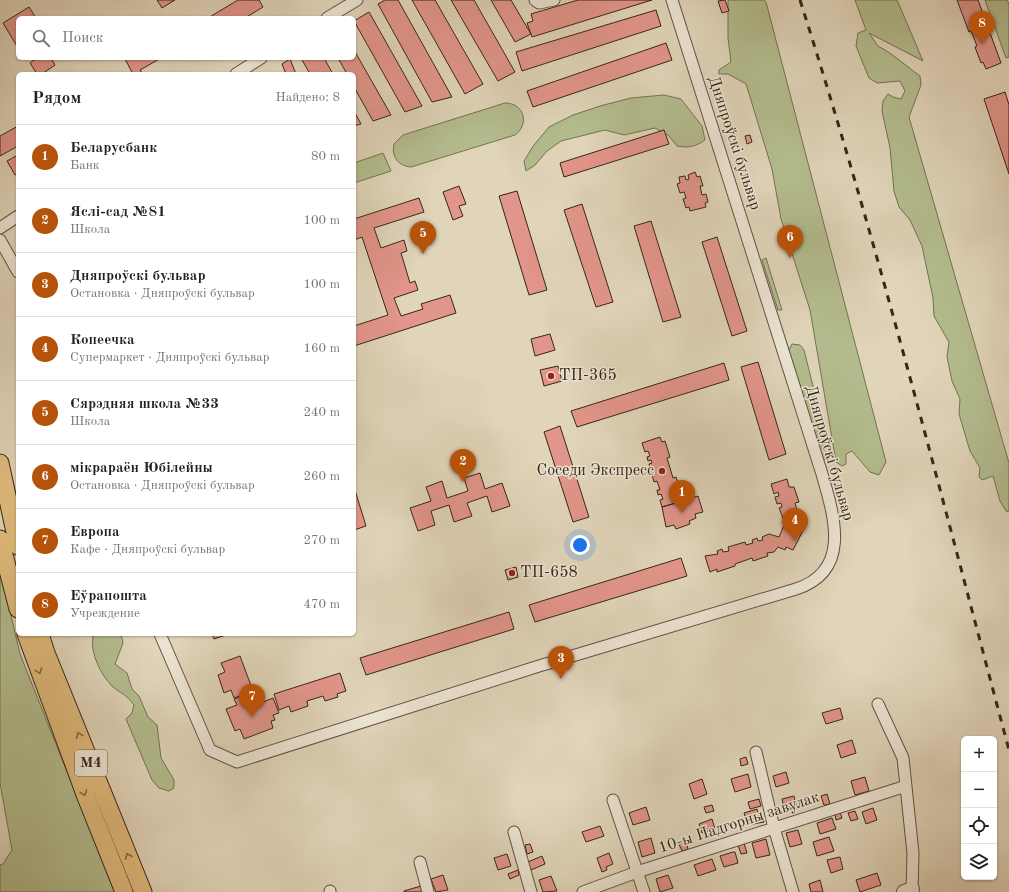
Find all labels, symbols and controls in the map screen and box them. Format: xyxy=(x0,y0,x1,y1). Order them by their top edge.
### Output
pin: 8 xyxy=(969,11,995,44)
search box xyxy=(16,16,356,60)
icon: search xyxy=(30,27,52,49)
text: Поиск xyxy=(62,31,103,46)
street label: Дняпроўскі бульвар xyxy=(705,74,763,212)
text: Рядом xyxy=(32,90,81,107)
text: Найдено: 8 xyxy=(276,91,340,104)
text: Беларусбанк xyxy=(70,141,157,156)
text: 1 xyxy=(41,150,49,163)
text: 80 m xyxy=(311,150,340,163)
text: Банк xyxy=(70,159,99,172)
text: Яслі-сад №81 xyxy=(70,205,166,220)
text: 2 xyxy=(41,214,49,227)
text: 100 m xyxy=(303,214,340,227)
pin: 5 xyxy=(410,221,436,254)
text: Школа xyxy=(70,223,110,236)
pin: 6 xyxy=(777,225,803,258)
text: Дняпроўскі бульвар xyxy=(70,269,206,284)
text: 3 xyxy=(41,278,49,291)
text: 100 m xyxy=(303,278,340,291)
text: Остановка · Дняпроўскі бульвар xyxy=(70,287,255,300)
text: Копеечка xyxy=(70,333,135,348)
text: 4 xyxy=(41,342,49,355)
text: 160 m xyxy=(303,342,340,355)
text: Супермаркет · Дняпроўскі бульвар xyxy=(70,351,269,364)
place label: ТП-365 xyxy=(559,368,617,384)
marker: ТП-365 xyxy=(546,371,556,381)
street label: Дняпроўскі бульвар xyxy=(802,384,856,522)
text: Сярэдняя школа №33 xyxy=(70,397,219,412)
text: 5 xyxy=(41,406,49,419)
text: 240 m xyxy=(303,406,340,419)
text: Школа xyxy=(70,415,110,428)
pin: 2 xyxy=(450,449,476,482)
text: мікрараён Юбілейны xyxy=(70,461,213,476)
place label: Соседи Экспресс xyxy=(536,463,654,479)
marker: Соседи Экспресс xyxy=(657,466,667,476)
text: 6 xyxy=(41,470,49,483)
text: 260 m xyxy=(303,470,340,483)
text: Остановка · Дняпроўскі бульвар xyxy=(70,479,255,492)
pin: 1 xyxy=(669,480,695,513)
pin: 4 xyxy=(782,508,808,541)
text: Европа xyxy=(70,525,120,540)
text: 7 xyxy=(41,534,49,547)
text: 270 m xyxy=(303,534,340,547)
your location xyxy=(570,535,590,555)
text: Кафе · Дняпроўскі бульвар xyxy=(70,543,225,556)
place label: ТП-658 xyxy=(520,565,578,581)
marker: ТП-658 xyxy=(507,568,517,578)
text: Еўрапошта xyxy=(70,589,147,604)
text: 8 xyxy=(41,598,49,611)
text: 470 m xyxy=(303,598,340,611)
text: Учреждение xyxy=(70,607,140,620)
pin: 3 xyxy=(548,646,574,679)
one-way arrow xyxy=(34,667,42,674)
pin: 7 xyxy=(239,684,265,717)
one-way arrow xyxy=(76,732,84,739)
map controls xyxy=(961,736,997,880)
button: + xyxy=(961,736,997,772)
road number: М4 xyxy=(75,750,107,776)
button: − xyxy=(961,772,997,808)
one-way arrow xyxy=(80,789,88,796)
street label: 10-ы Падгорны завулак xyxy=(657,789,821,857)
button: locate xyxy=(961,808,997,844)
button: layers xyxy=(961,844,997,880)
one-way arrow xyxy=(124,853,132,860)

